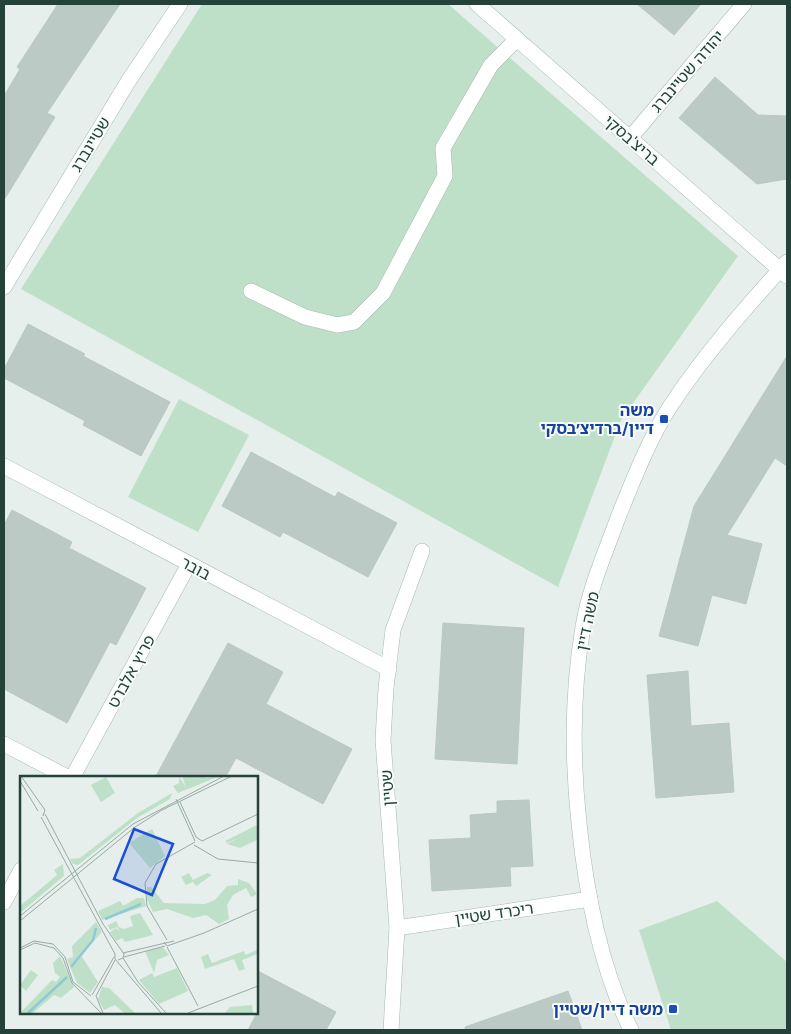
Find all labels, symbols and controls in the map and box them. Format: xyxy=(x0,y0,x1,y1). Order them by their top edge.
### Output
street label: יהודה שטיינברג xyxy=(646,26,729,117)
street label: בריצ'בסקי xyxy=(600,110,664,170)
street label: שטיינברג xyxy=(66,113,115,176)
place label: משה דיין/ברדיצ׳בסקי xyxy=(540,400,654,439)
marker: משה דיין/ברדיצ׳בסקי xyxy=(658,413,670,425)
street label: בובר xyxy=(177,552,214,585)
street label: משה דיין xyxy=(571,590,604,653)
street label: פריץ אלברט xyxy=(103,631,160,711)
street label: שטיין xyxy=(376,769,399,807)
inset map xyxy=(20,776,258,1014)
street label: ריכרד שטיין xyxy=(454,898,535,929)
place label: משה דיין/שטיין xyxy=(553,999,663,1020)
marker: משה דיין/שטיין xyxy=(667,1003,679,1015)

